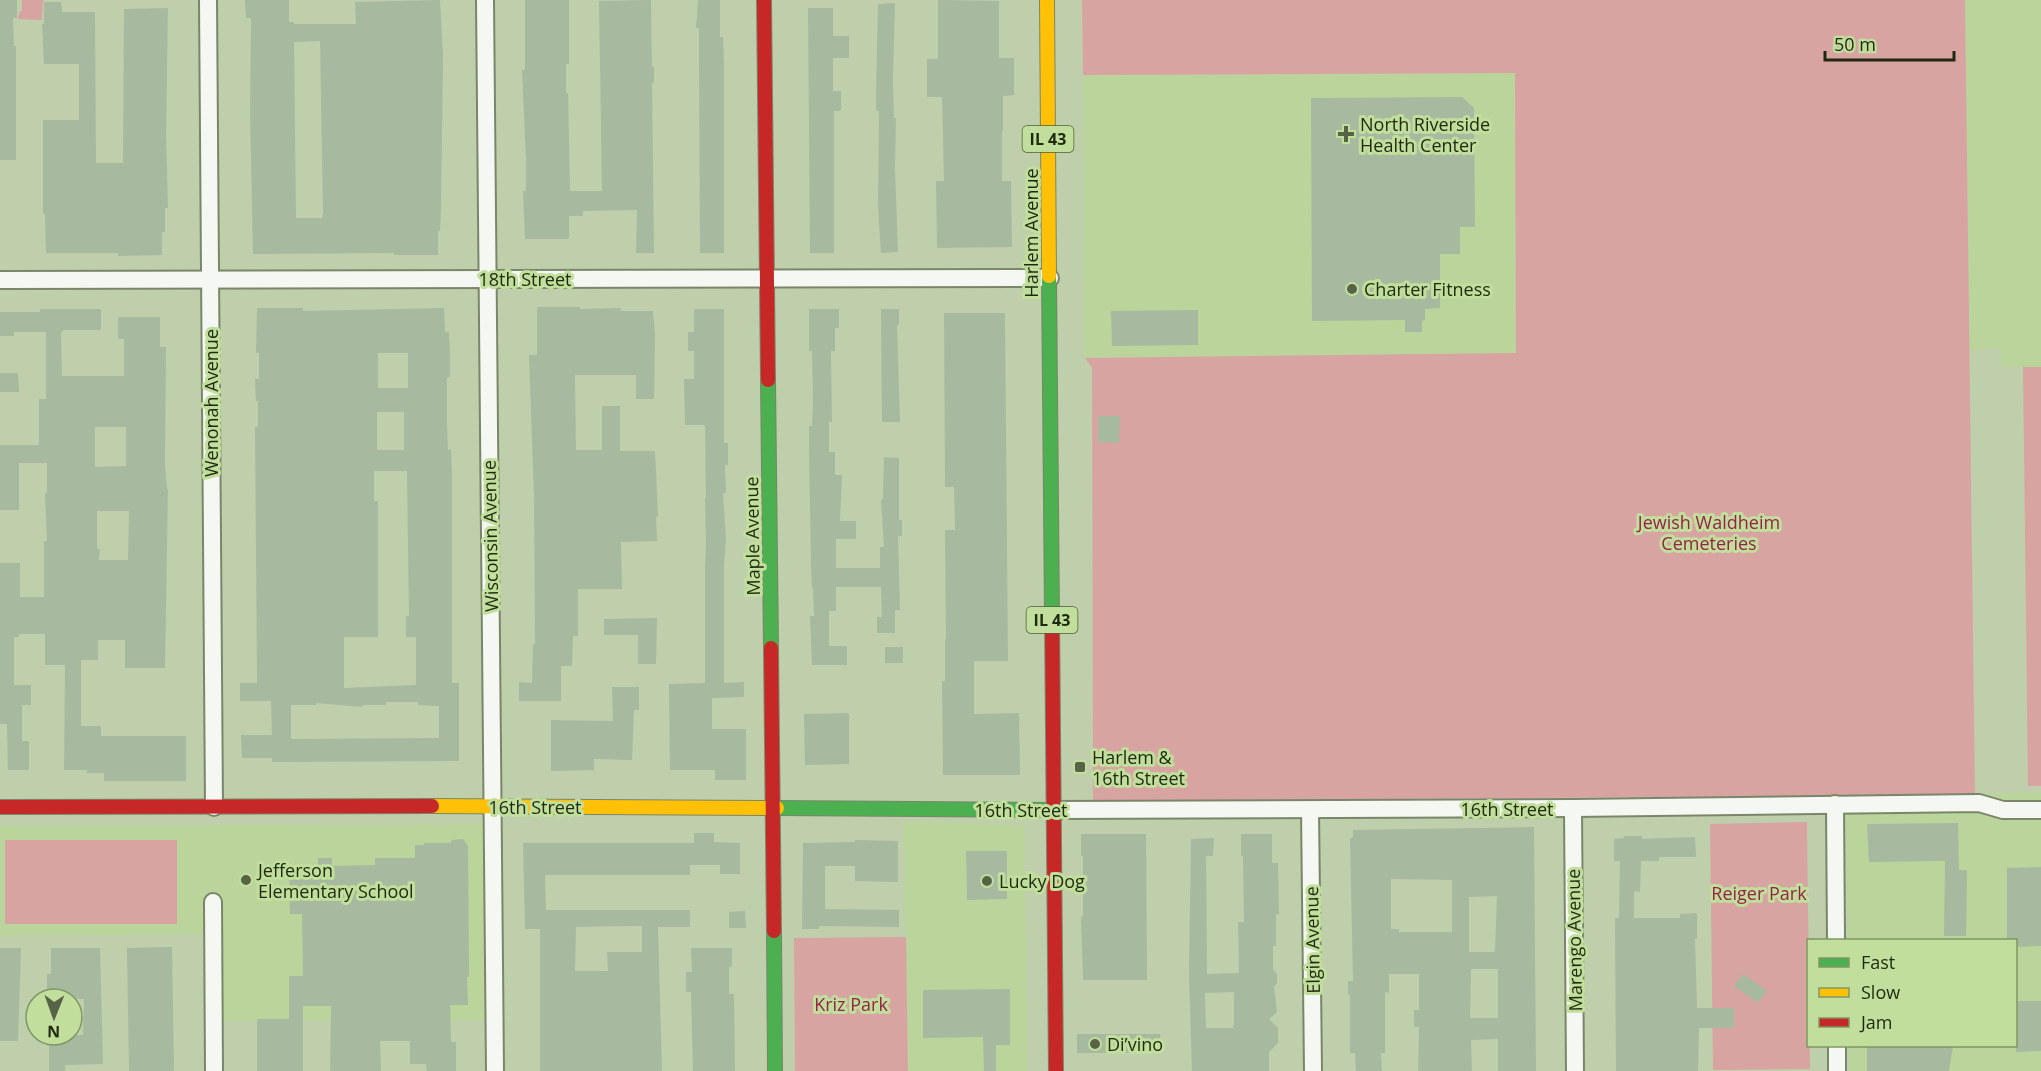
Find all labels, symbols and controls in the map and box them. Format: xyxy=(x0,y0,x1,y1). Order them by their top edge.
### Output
scale bar xyxy=(1825,24,1954,62)
text: 50 m xyxy=(1834,32,1876,56)
place label: North Riverside Health Center xyxy=(1360,112,1490,157)
marker: North Riverside Health Center xyxy=(1337,125,1355,143)
road number: IL 43 xyxy=(1022,126,1074,152)
street label: Harlem Avenue xyxy=(1019,168,1043,298)
street label: 18th Street xyxy=(479,267,572,291)
place label: Charter Fitness xyxy=(1364,277,1491,301)
marker: Charter Fitness xyxy=(1345,282,1359,296)
street label: Wenonah Avenue xyxy=(199,329,223,477)
street label: Wisconsin Avenue xyxy=(477,460,503,612)
street label: Maple Avenue xyxy=(739,476,765,596)
park label: Jewish Waldheim Cemeteries xyxy=(1636,510,1780,555)
road number: IL 43 xyxy=(1026,607,1078,633)
place label: Harlem & 16th Street xyxy=(1092,745,1185,790)
marker: Harlem & 16th Street xyxy=(1073,760,1087,774)
street label: 16th Street xyxy=(489,795,582,819)
street label: 16th Street xyxy=(1461,797,1554,821)
street label: 16th Street xyxy=(975,798,1068,822)
place label: Jefferson Elementary School xyxy=(256,858,414,903)
street label: Marengo Avenue xyxy=(1561,868,1587,1012)
place label: Lucky Dog xyxy=(999,869,1085,893)
marker: Jefferson Elementary School xyxy=(239,873,253,887)
marker: Lucky Dog xyxy=(980,874,994,888)
park label: Reiger Park xyxy=(1711,881,1807,905)
street label: Elgin Avenue xyxy=(1299,886,1325,994)
legend xyxy=(1807,939,2017,1047)
text: Fast xyxy=(1861,950,1895,974)
text: Slow xyxy=(1861,980,1900,1004)
north arrow xyxy=(24,987,84,1047)
park label: Kriz Park xyxy=(814,992,888,1016)
text: Jam xyxy=(1859,1010,1893,1034)
text: N xyxy=(47,1021,60,1043)
place label: Di’vino xyxy=(1107,1032,1163,1056)
marker: Di’vino xyxy=(1088,1037,1102,1051)

